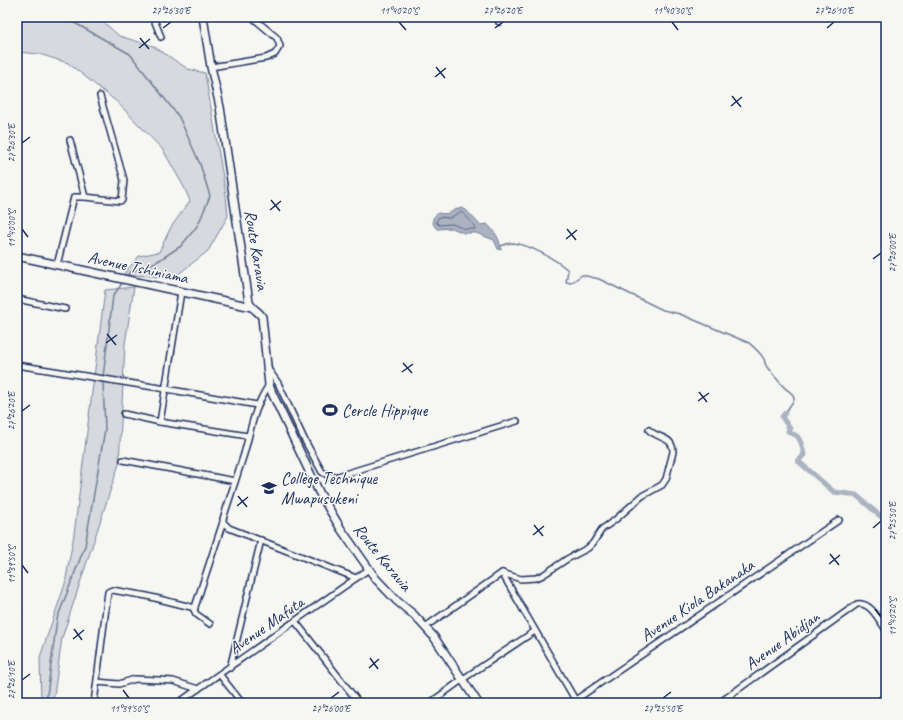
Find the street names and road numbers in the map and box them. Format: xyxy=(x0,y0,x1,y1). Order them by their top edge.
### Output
street label: Route Karavia xyxy=(240,208,273,293)
street label: Avenue Tshiniama xyxy=(86,247,191,289)
street label: Route Karavia xyxy=(349,519,417,597)
street label: Avenue Kiola Bakanaka xyxy=(637,554,759,646)
street label: Avenue Mafuta xyxy=(225,591,309,659)
street label: Avenue Abidjan xyxy=(741,606,825,674)

